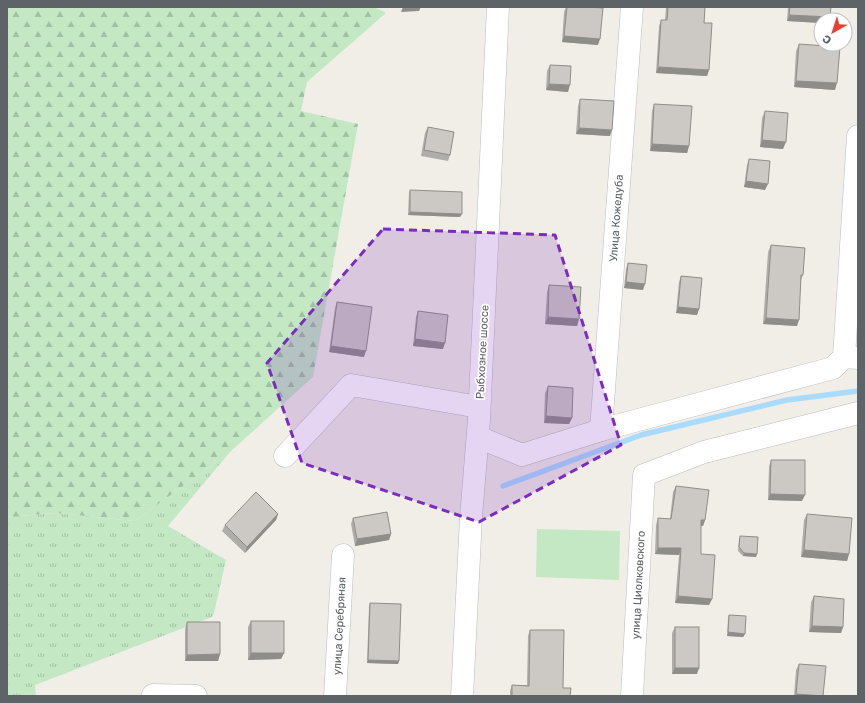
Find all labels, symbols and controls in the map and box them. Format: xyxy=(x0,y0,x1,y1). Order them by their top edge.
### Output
north arrow xyxy=(813,12,853,52)
text: С xyxy=(820,32,834,47)
street label: Улица Кожедуба xyxy=(607,174,626,262)
street label: Рыбхозное шоссе xyxy=(474,305,491,399)
street label: улица Циолковского xyxy=(629,530,648,640)
street label: улица Серебряная xyxy=(330,577,349,675)

